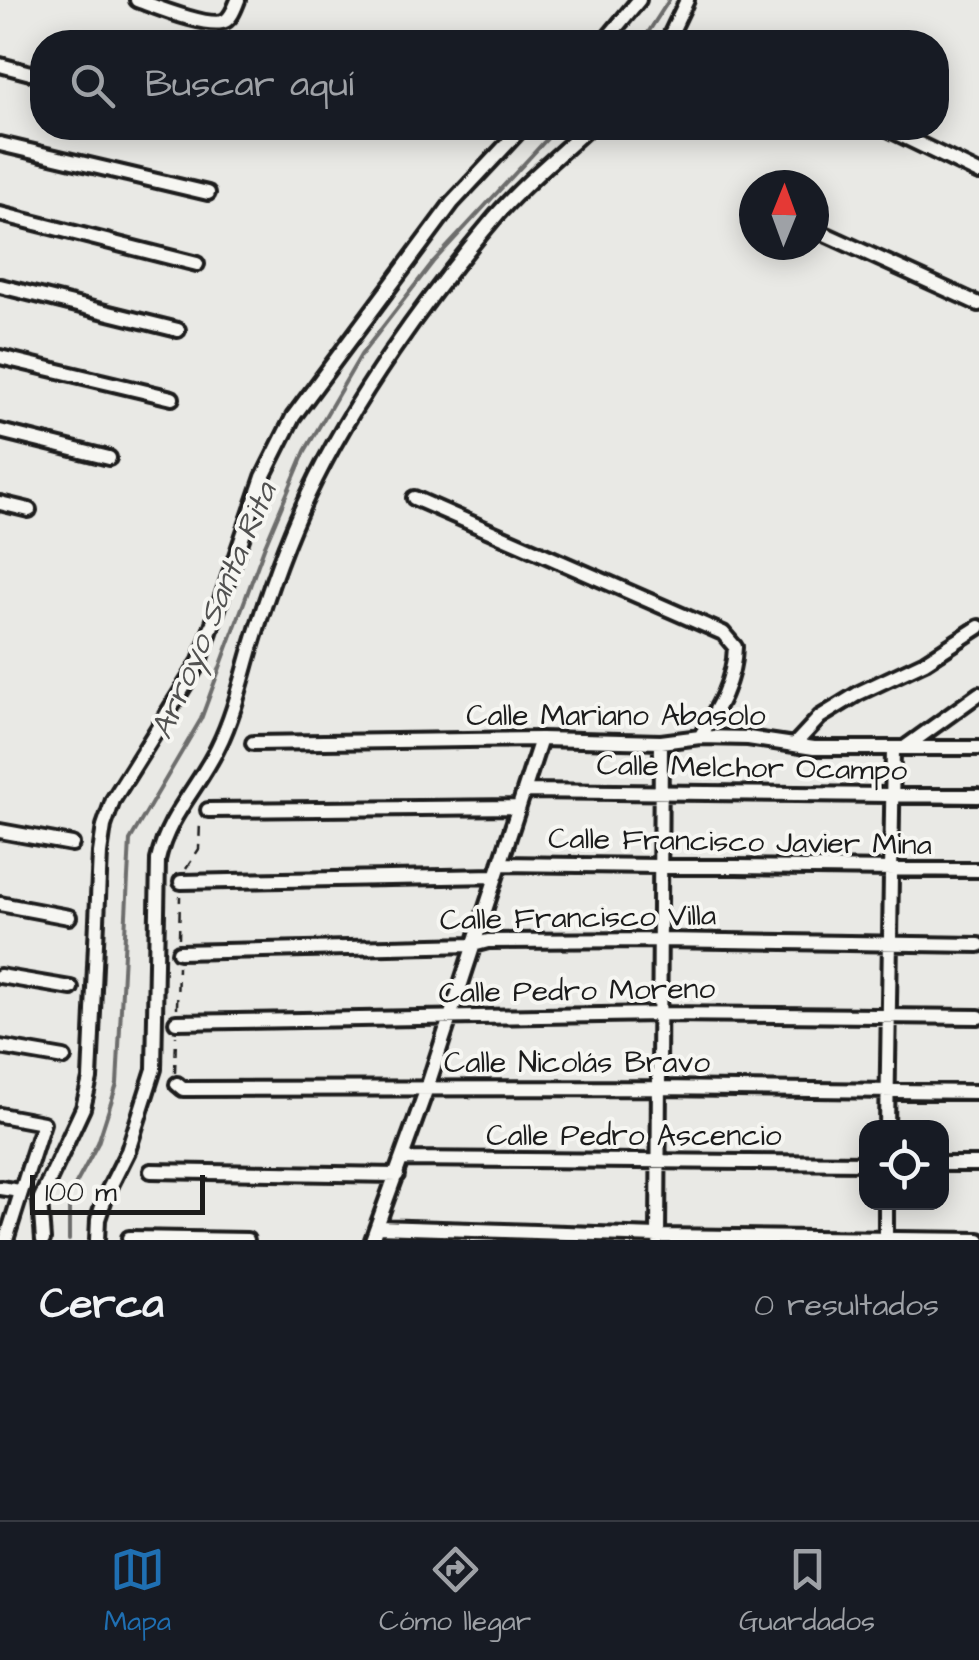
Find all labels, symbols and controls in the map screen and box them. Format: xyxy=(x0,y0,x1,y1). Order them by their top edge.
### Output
search box xyxy=(30,30,949,140)
icon: search xyxy=(65,58,120,113)
text: Buscar aquí xyxy=(145,59,354,111)
north arrow xyxy=(739,170,829,260)
water label: Arroyo Santa Rita xyxy=(140,475,290,746)
street label: Calle Mariano Abasolo xyxy=(466,695,766,737)
street label: Calle Melchor Ocampo xyxy=(596,744,908,792)
street label: Calle Francisco Javier Mina xyxy=(548,818,932,866)
street label: Calle Francisco Villa xyxy=(440,895,716,941)
street label: Calle Pedro Moreno xyxy=(438,968,716,1014)
street label: Calle Nicolás Bravo xyxy=(444,1042,710,1084)
street label: Calle Pedro Ascencio xyxy=(486,1115,782,1157)
map controls xyxy=(859,1120,949,1210)
button: locate xyxy=(859,1120,949,1210)
scale bar xyxy=(30,1170,205,1214)
text: 100 m xyxy=(45,1173,117,1212)
text: Cerca xyxy=(40,1276,164,1334)
text: 0 resultados xyxy=(754,1283,939,1328)
tab: Mapa xyxy=(104,1542,171,1641)
tab: Cómo llegar xyxy=(379,1542,531,1641)
tab: Guardados xyxy=(739,1542,875,1641)

